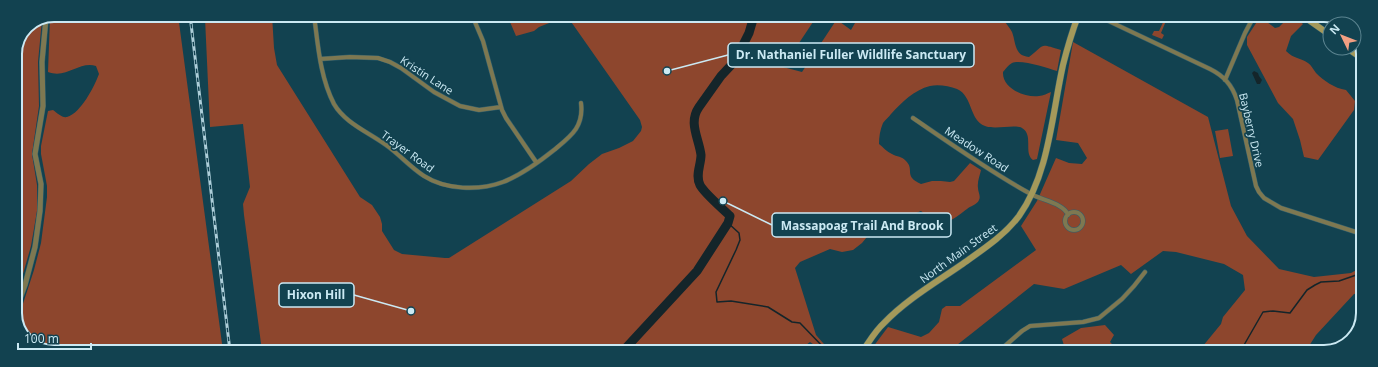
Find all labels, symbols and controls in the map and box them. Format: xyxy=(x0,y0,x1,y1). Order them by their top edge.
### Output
north arrow xyxy=(1322,16,1362,56)
text: N xyxy=(1326,20,1343,37)
callout: Dr. Nathaniel Fuller Wildlife Sanctuary xyxy=(728,43,974,67)
text: Dr. Nathaniel Fuller Wildlife Sanctuary xyxy=(736,46,966,63)
street label: Kristin Lane xyxy=(398,52,456,98)
street label: Bayberry Drive xyxy=(1236,91,1268,169)
street label: Meadow Road xyxy=(942,123,1012,175)
street label: Trayer Road xyxy=(379,127,437,175)
callout: Massapoag Trail And Brook xyxy=(772,213,951,237)
text: Massapoag Trail And Brook xyxy=(781,217,944,234)
street label: North Main Street xyxy=(916,220,1000,286)
callout: Hixon Hill xyxy=(279,283,354,307)
text: Hixon Hill xyxy=(287,286,345,303)
scale bar xyxy=(18,325,91,351)
text: 100 m xyxy=(24,330,59,347)

